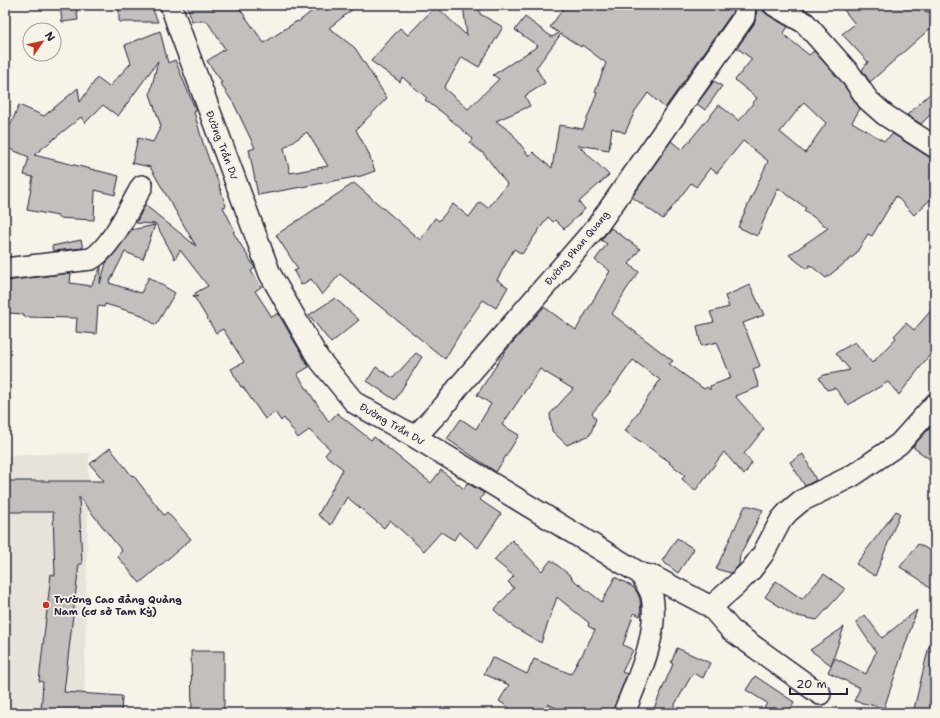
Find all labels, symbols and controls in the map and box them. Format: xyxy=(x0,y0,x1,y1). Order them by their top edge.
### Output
north arrow xyxy=(22,22,62,62)
text: N xyxy=(41,29,59,45)
street label: Đường Trần Dư xyxy=(203,109,241,182)
street label: Đường Phan Quang xyxy=(542,208,612,288)
street label: Đường Trần Dư xyxy=(357,400,427,448)
place label: Trường Cao đẳng Quảng Nam (cơ sở Tam Kỳ) xyxy=(54,593,182,618)
marker: Trường Cao đẳng Quảng Nam (cơ sở Tam Kỳ) xyxy=(41,600,51,610)
scale bar xyxy=(790,670,847,696)
text: 20 m xyxy=(796,676,827,692)

